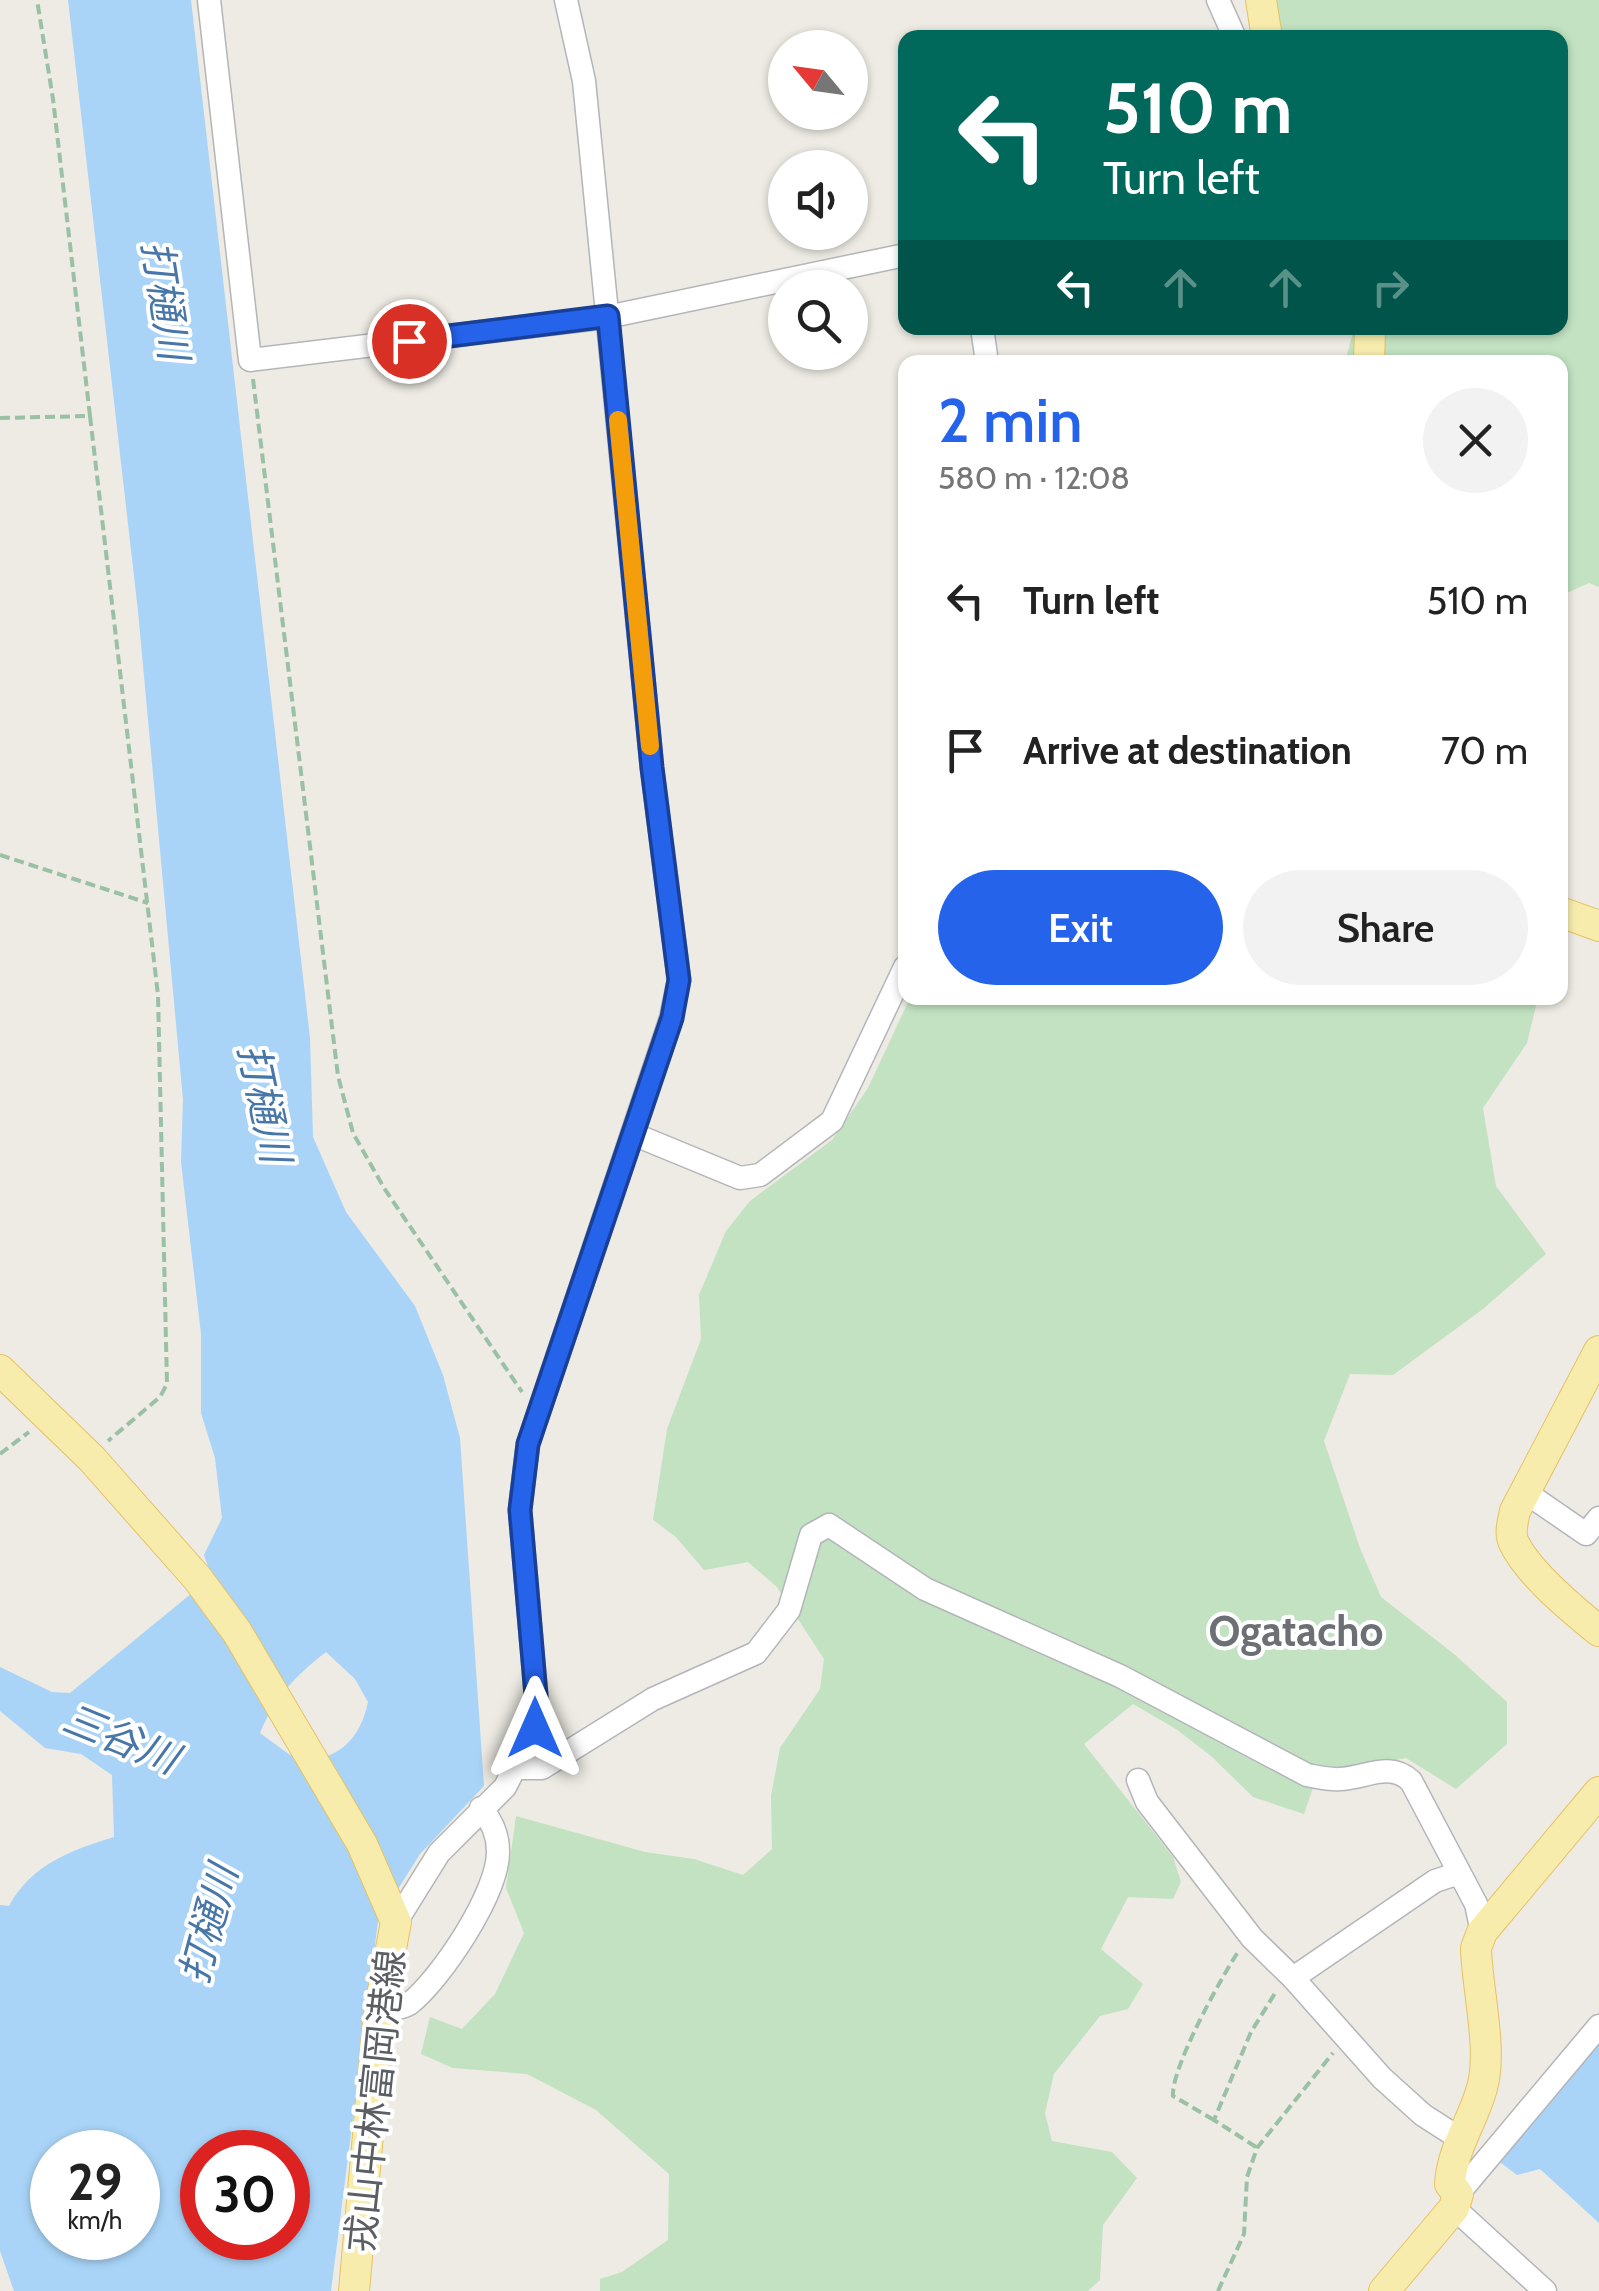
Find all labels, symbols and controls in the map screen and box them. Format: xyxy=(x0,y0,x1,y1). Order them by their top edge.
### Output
north arrow xyxy=(768,30,868,130)
map controls xyxy=(768,30,868,370)
text: 510 m xyxy=(1103,65,1292,151)
icon: left xyxy=(938,70,1068,200)
button: sound xyxy=(768,150,868,250)
text: Turn left xyxy=(1103,151,1260,205)
water label: 打樋川 xyxy=(132,237,200,367)
icon: left xyxy=(1048,260,1103,315)
icon: ahead xyxy=(1153,260,1208,315)
icon: ahead xyxy=(1258,260,1313,315)
icon: right xyxy=(1363,260,1418,315)
button: search xyxy=(768,270,868,370)
pin xyxy=(367,299,452,384)
icon: arrive xyxy=(382,314,437,369)
text: 2 min xyxy=(938,384,1083,457)
button: close xyxy=(1423,388,1528,493)
text: 580 m · 12:08 xyxy=(938,458,1130,497)
icon: left xyxy=(938,573,993,628)
text: Turn left xyxy=(1023,577,1159,624)
text: 510 m xyxy=(1427,577,1528,624)
icon: arrive xyxy=(938,723,993,778)
text: Arrive at destination xyxy=(1023,727,1352,774)
text: 70 m xyxy=(1441,727,1528,774)
button: Exit xyxy=(938,870,1223,985)
button: Share xyxy=(1243,870,1528,985)
water label: 打樋川 xyxy=(229,1039,302,1171)
district label: Ogatacho xyxy=(1209,1605,1383,1657)
position arrow xyxy=(483,1676,587,1780)
water label: 三谷川 xyxy=(56,1693,190,1785)
water label: 打樋川 xyxy=(169,1856,248,1988)
street label: 戎山中林富岡港線 xyxy=(336,1947,414,2255)
speed limit sign: 30 xyxy=(180,2130,310,2260)
text: 29 xyxy=(68,2152,122,2213)
text: km/h xyxy=(68,2205,122,2235)

